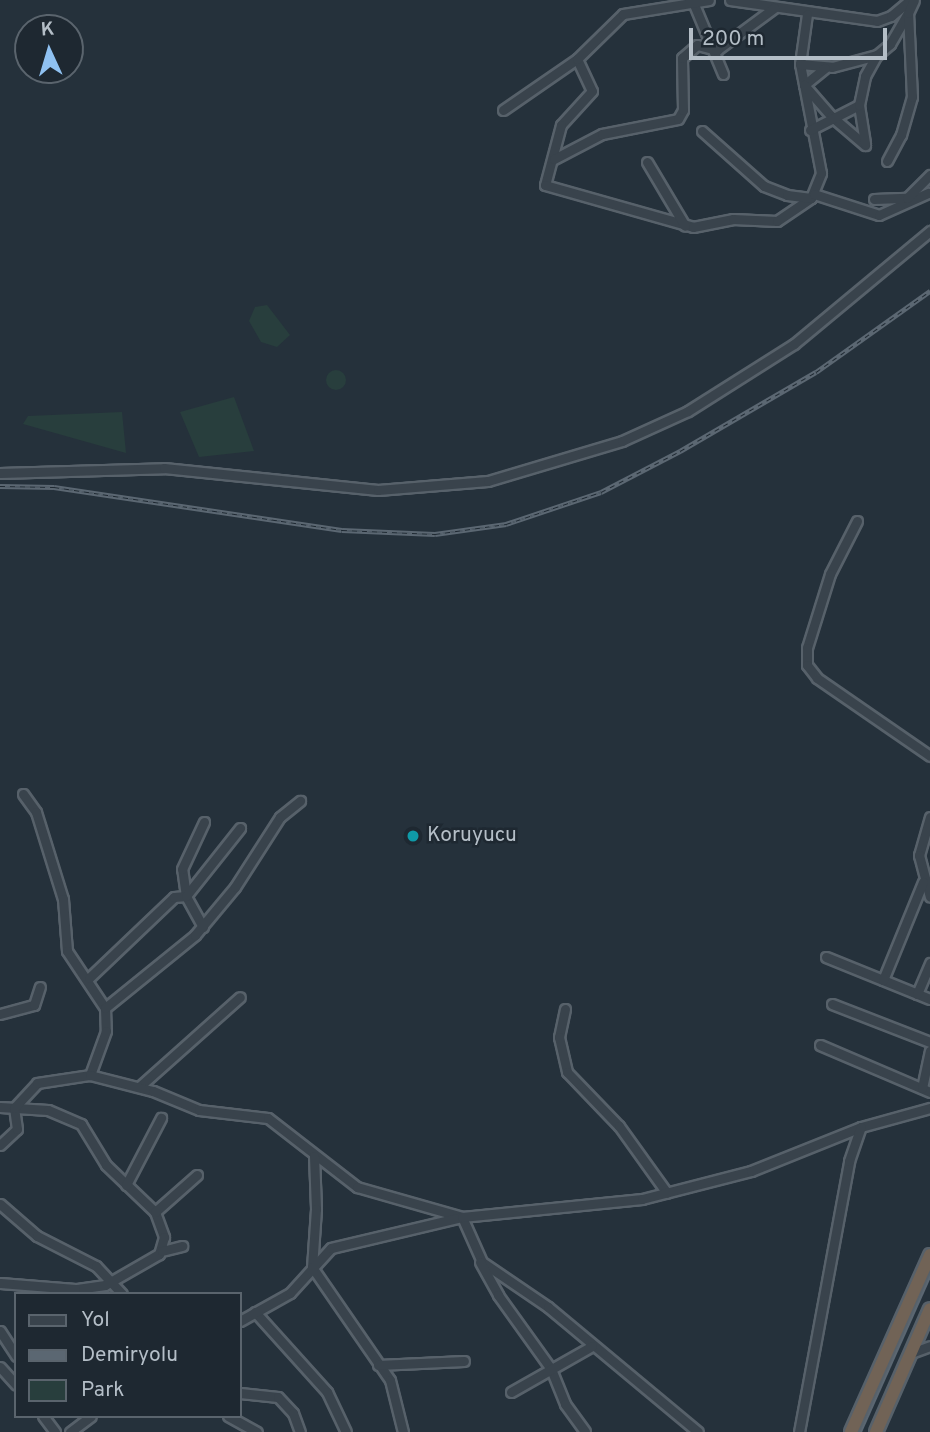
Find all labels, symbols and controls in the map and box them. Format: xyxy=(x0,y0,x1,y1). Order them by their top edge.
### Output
north arrow xyxy=(14,14,84,84)
scale bar xyxy=(692,14,890,58)
text: K xyxy=(40,18,55,42)
text: 200 m xyxy=(702,26,764,53)
place label: Koruyucu xyxy=(427,823,517,849)
marker: Koruyucu xyxy=(405,828,421,844)
legend xyxy=(14,1292,242,1418)
text: Yol xyxy=(81,1307,110,1334)
text: Demiryolu xyxy=(81,1342,178,1369)
text: Park xyxy=(81,1377,124,1404)

